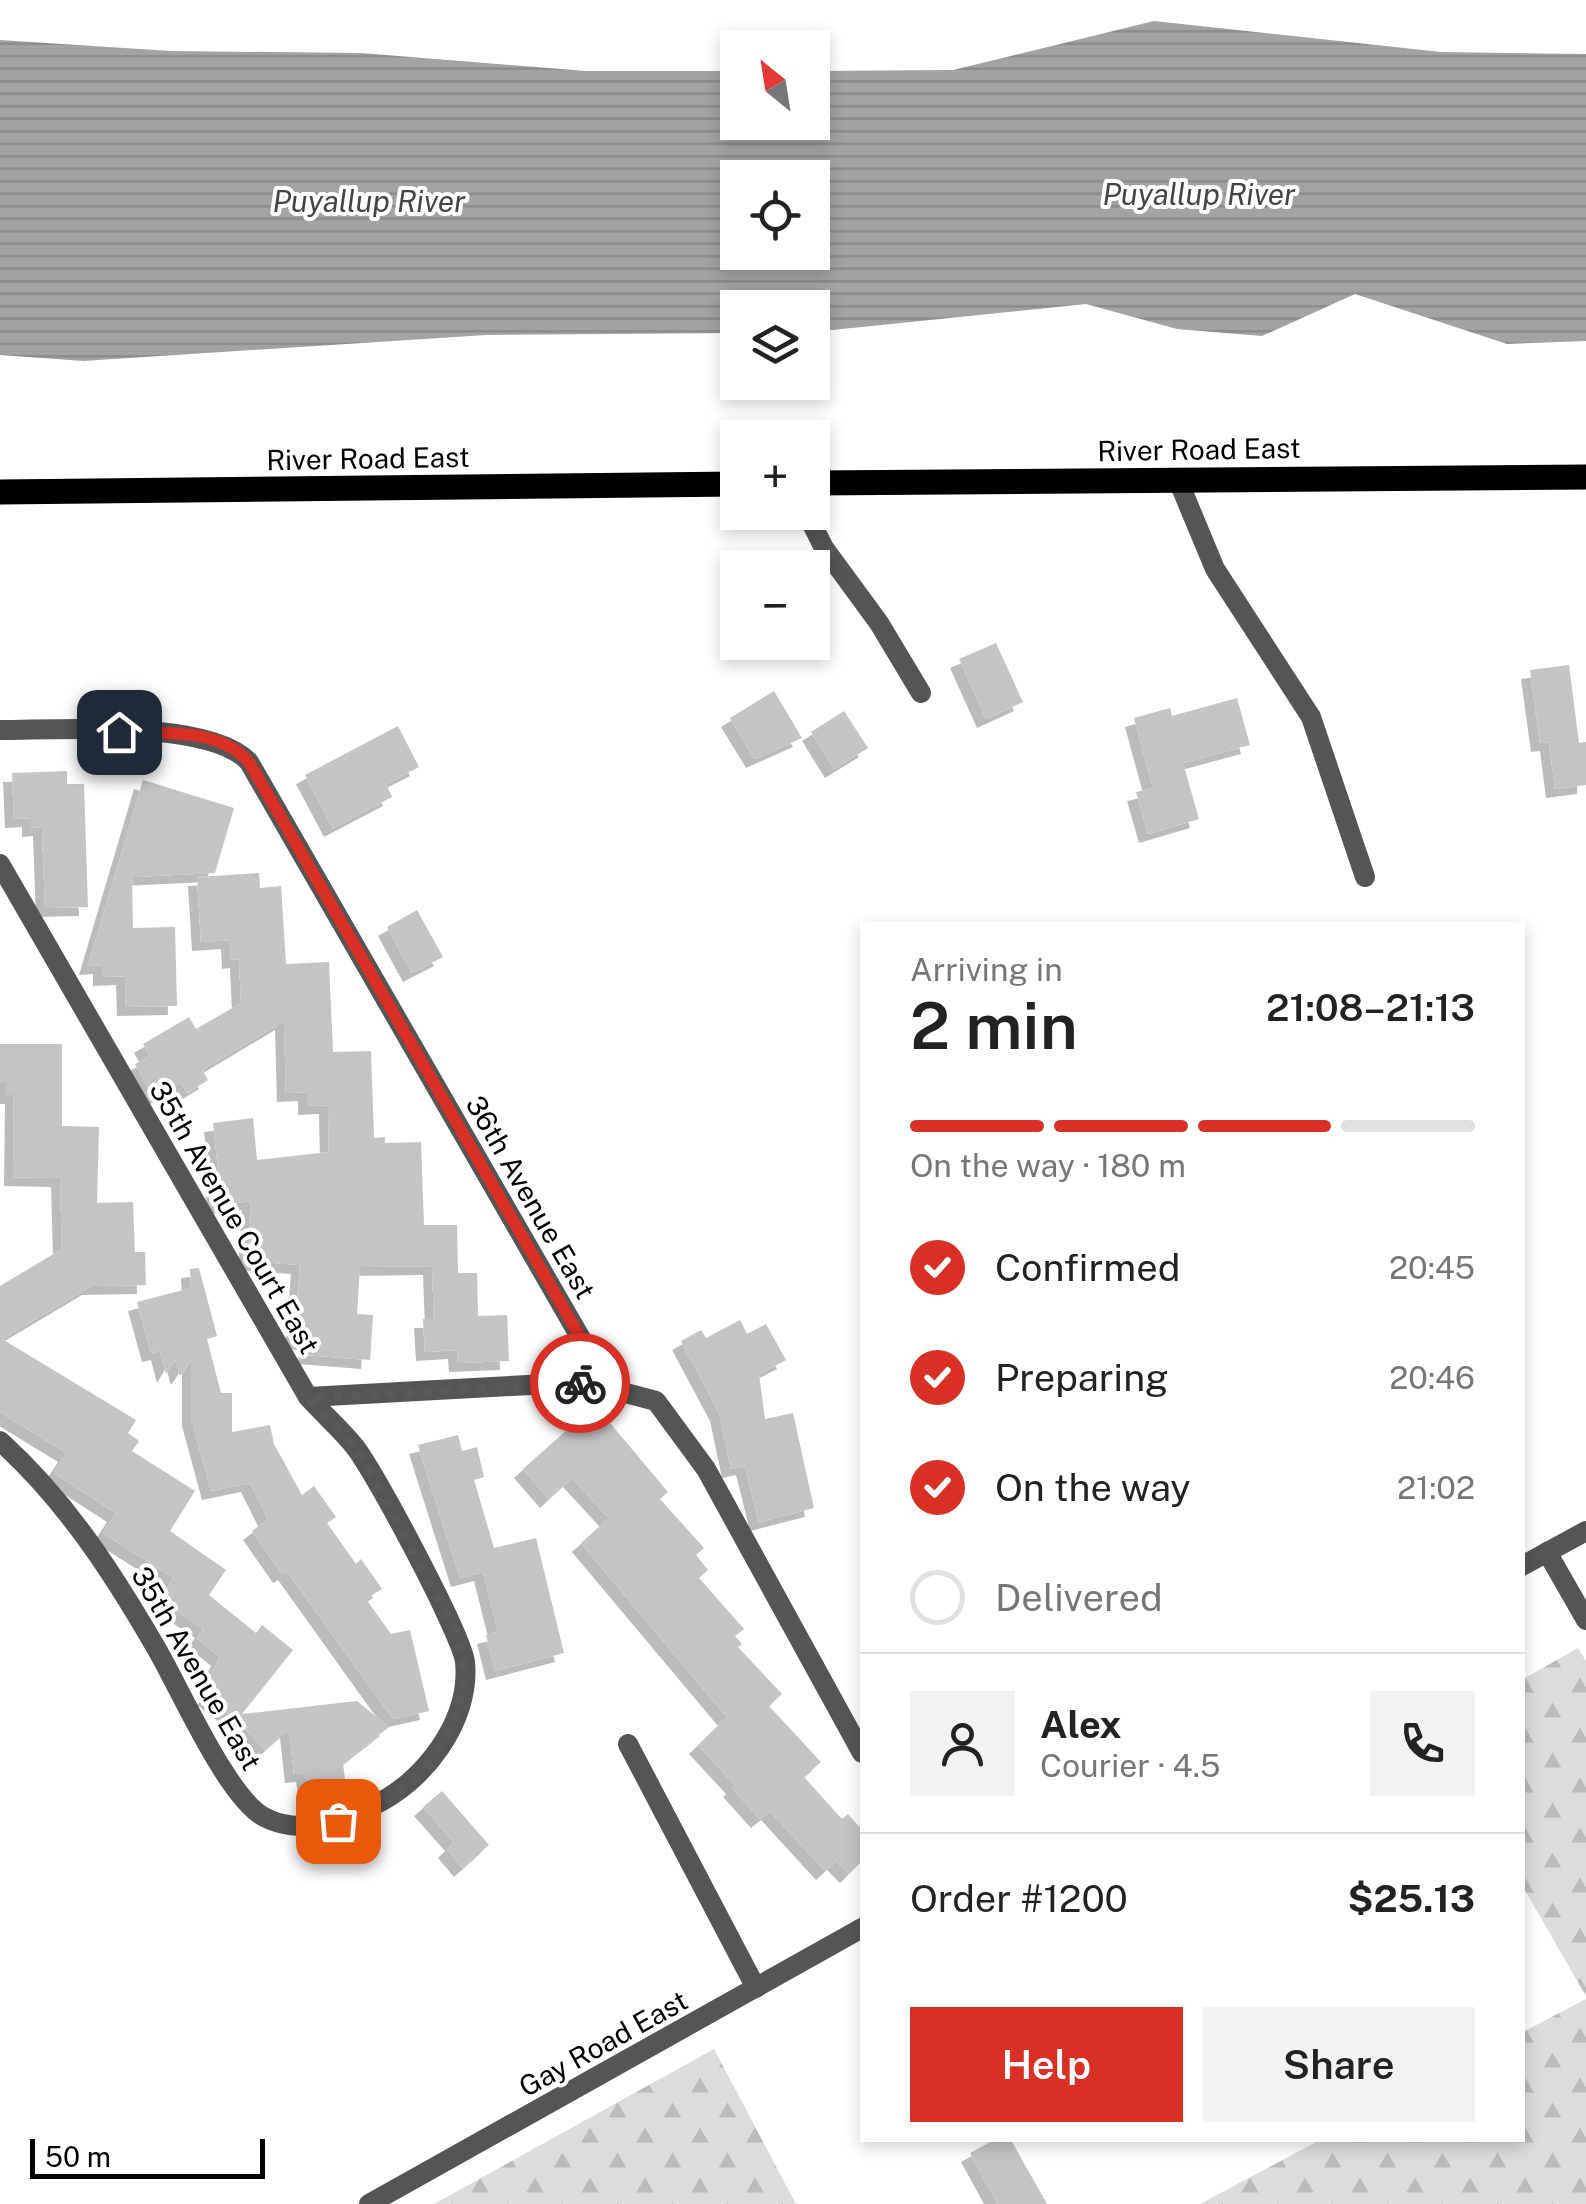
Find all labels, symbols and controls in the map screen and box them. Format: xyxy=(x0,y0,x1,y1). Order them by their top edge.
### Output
north arrow xyxy=(720,30,830,140)
map controls xyxy=(720,30,830,660)
button: locate xyxy=(720,160,830,270)
water label: Puyallup River xyxy=(1103,176,1296,212)
water label: Puyallup River xyxy=(273,183,466,219)
button: layers xyxy=(720,290,830,400)
button: + xyxy=(720,420,830,530)
street label: River Road East xyxy=(1097,431,1301,467)
street label: River Road East xyxy=(266,440,470,476)
button: − xyxy=(720,550,830,660)
pin xyxy=(77,690,162,775)
icon: home xyxy=(92,705,147,760)
text: Arriving in xyxy=(910,951,1063,988)
text: 21:08–21:13 xyxy=(1266,985,1475,1030)
text: 2 min xyxy=(910,987,1078,1064)
street label: 35th Avenue Court East xyxy=(143,1075,327,1359)
street label: 36th Avenue East xyxy=(460,1090,602,1304)
text: On the way · 180 m xyxy=(910,1147,1186,1184)
icon: check xyxy=(910,1240,965,1295)
text: Confirmed xyxy=(995,1245,1180,1290)
text: 20:45 xyxy=(1389,1249,1475,1286)
courier xyxy=(530,1333,630,1433)
icon: check xyxy=(910,1350,965,1405)
text: Preparing xyxy=(995,1355,1169,1400)
icon: bike xyxy=(553,1356,608,1411)
text: 20:46 xyxy=(1389,1359,1475,1396)
icon: check xyxy=(910,1460,965,1515)
text: On the way xyxy=(995,1465,1191,1510)
text: 21:02 xyxy=(1397,1469,1475,1506)
street label: 35th Avenue East xyxy=(125,1560,269,1776)
text: Delivered xyxy=(995,1575,1163,1620)
button: person xyxy=(910,1691,1015,1796)
button: phone xyxy=(1370,1691,1475,1796)
text: Alex xyxy=(1040,1702,1122,1747)
text: Courier · 4.5 xyxy=(1040,1747,1220,1784)
pin xyxy=(296,1779,381,1864)
icon: bag xyxy=(311,1794,366,1849)
text: Order #1200 xyxy=(910,1876,1128,1921)
text: $25.13 xyxy=(1348,1876,1475,1921)
street label: Gay Road East xyxy=(513,1983,693,2103)
button: Help xyxy=(910,2007,1183,2122)
button: Share xyxy=(1203,2007,1475,2122)
scale bar xyxy=(30,2134,265,2178)
text: 50 m xyxy=(45,2140,111,2173)

